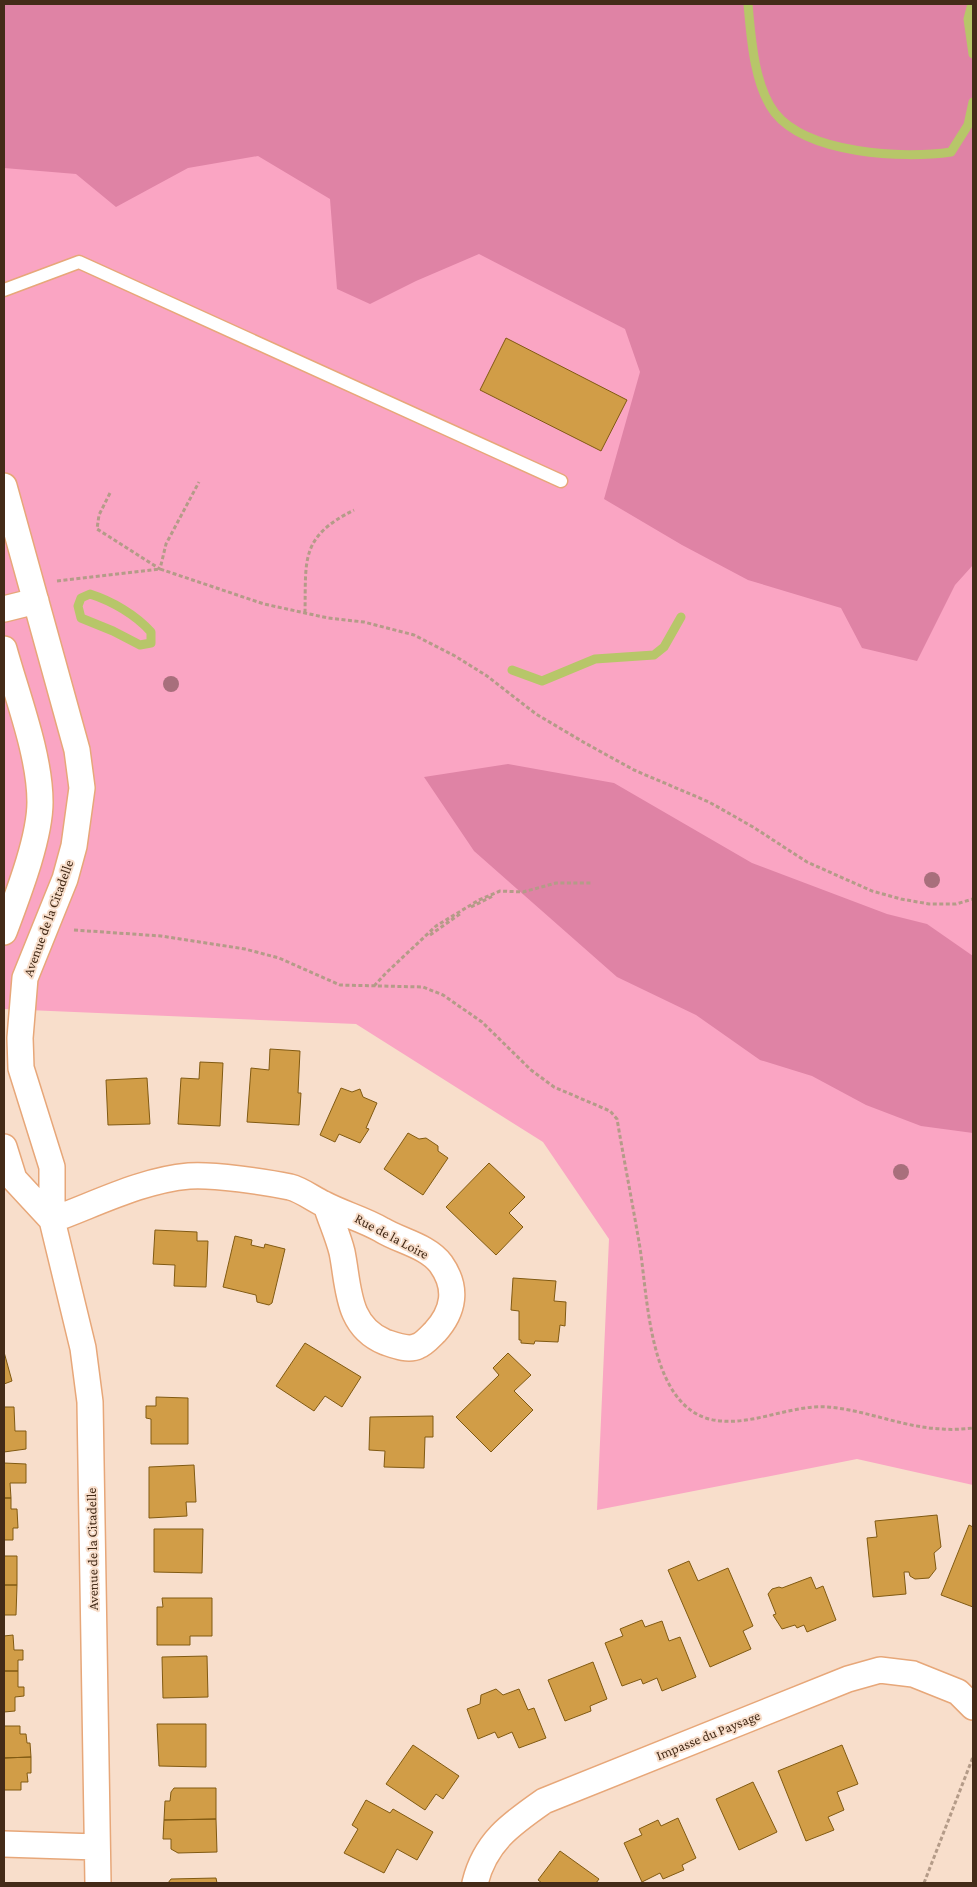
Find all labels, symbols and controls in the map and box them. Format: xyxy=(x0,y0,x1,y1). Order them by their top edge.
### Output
street label: Avenue de la Citadelle xyxy=(19,858,77,978)
street label: Rue de la Loire xyxy=(352,1210,432,1262)
street label: Avenue de la Citadelle xyxy=(83,1487,101,1611)
street label: Impasse du Paysage xyxy=(654,1707,762,1763)

